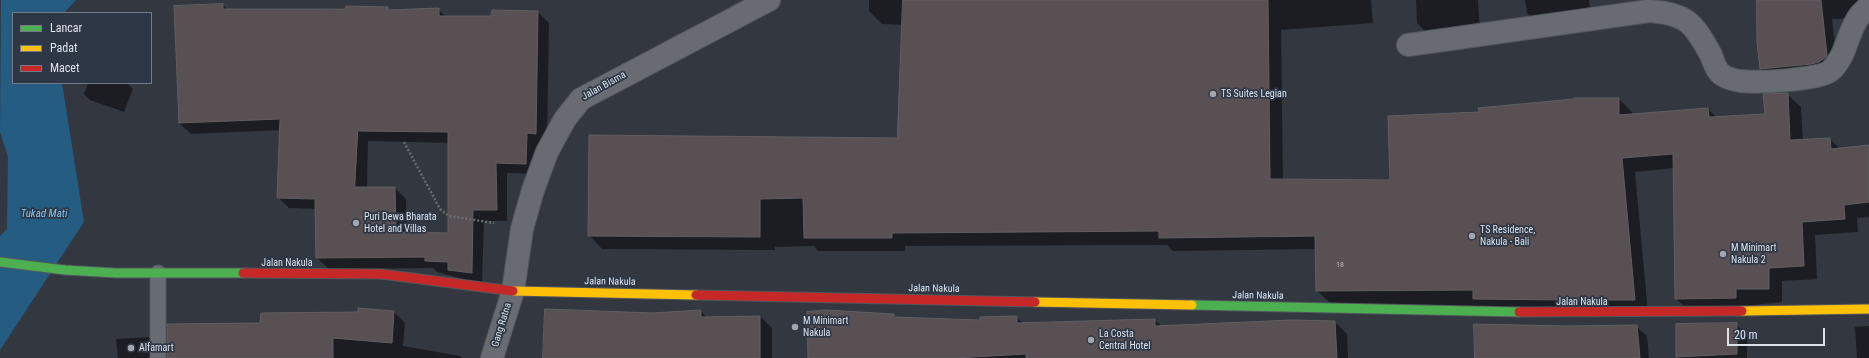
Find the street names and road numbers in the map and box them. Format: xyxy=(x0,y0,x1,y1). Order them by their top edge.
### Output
street label: Jalan Bisma xyxy=(580,69,628,103)
street label: Jalan Nakula xyxy=(261,257,313,269)
street label: Jalan Nakula xyxy=(584,276,636,288)
street label: Jalan Nakula xyxy=(908,283,960,295)
street label: Jalan Nakula xyxy=(1232,290,1284,302)
street label: Jalan Nakula xyxy=(1556,296,1608,308)
street label: Gang Ratna xyxy=(490,302,514,348)

